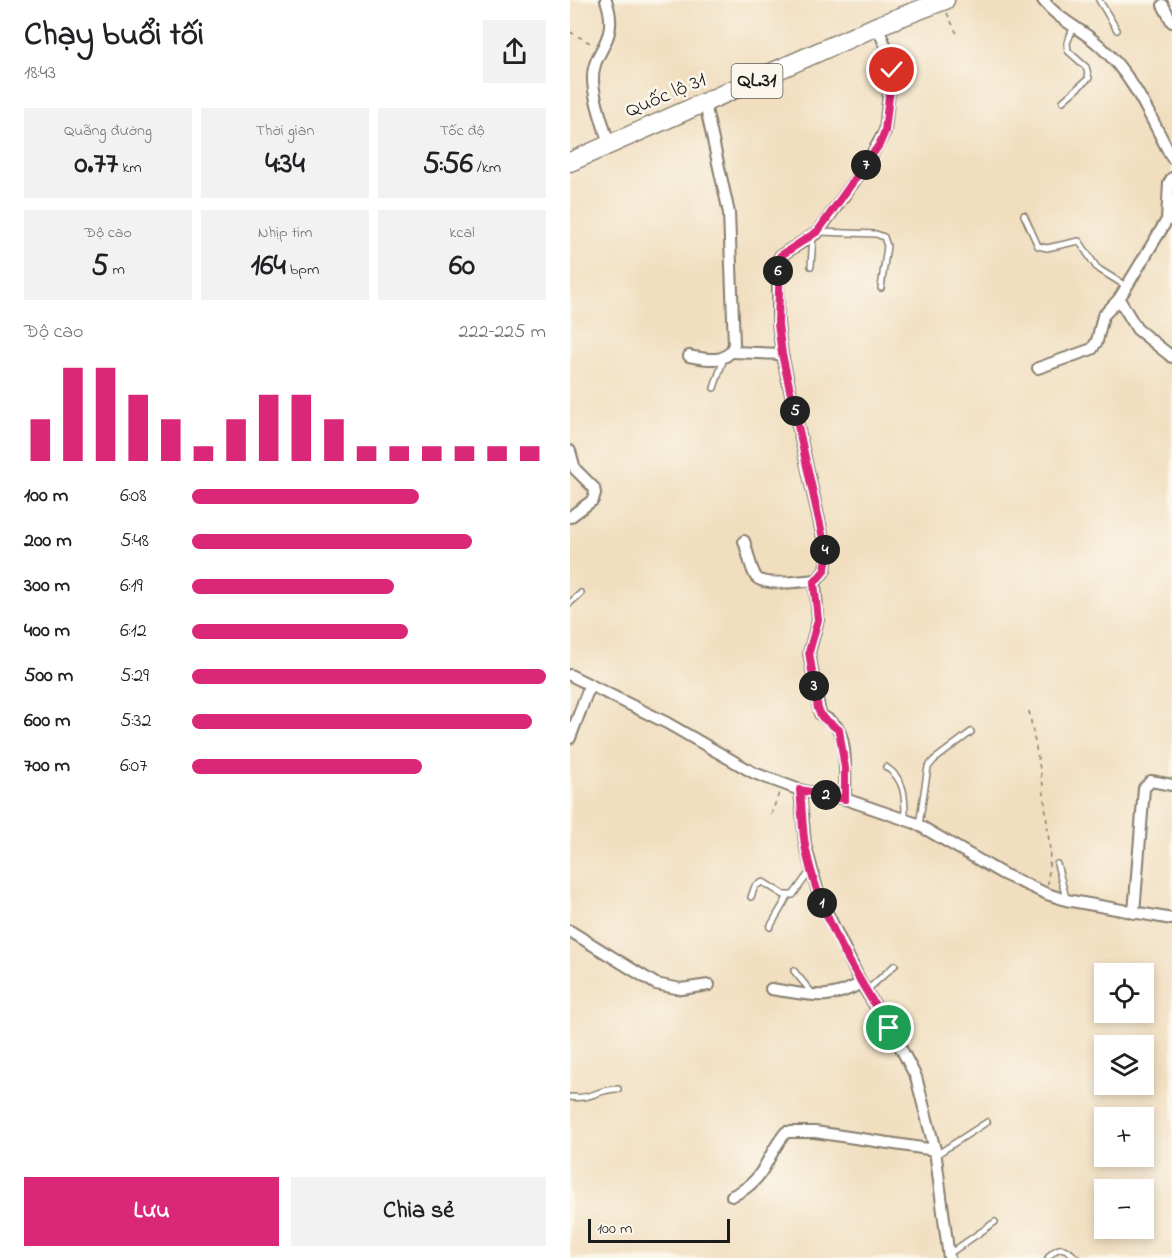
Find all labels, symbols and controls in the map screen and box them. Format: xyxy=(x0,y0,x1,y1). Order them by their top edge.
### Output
text: Chạy buổi tối xyxy=(24,12,204,60)
button: share xyxy=(483,20,546,83)
pin xyxy=(866,44,917,95)
icon: check xyxy=(875,53,908,86)
text: 18:43 xyxy=(24,59,56,88)
road number: QL.31 xyxy=(732,64,783,98)
street label: Quốc lộ 31 xyxy=(621,65,711,126)
text: Quãng đường xyxy=(64,119,152,143)
text: Thời gian xyxy=(256,119,314,143)
text: Tốc độ xyxy=(440,119,484,143)
text: 0.77 xyxy=(74,143,118,187)
text: 4:34 xyxy=(265,143,305,187)
text: 5:56 xyxy=(423,143,473,187)
pin: 7 xyxy=(851,150,881,180)
text: 7 xyxy=(863,153,869,177)
text: km xyxy=(118,156,142,180)
text: /km xyxy=(473,156,501,180)
text: Độ cao xyxy=(84,221,132,245)
text: Nhịp tim xyxy=(258,221,312,245)
text: kcal xyxy=(449,221,475,245)
text: 5 xyxy=(91,245,108,289)
text: 164 xyxy=(251,245,286,289)
text: 60 xyxy=(449,245,475,289)
pin: 6 xyxy=(763,256,793,286)
text: m xyxy=(108,258,125,282)
text: bpm xyxy=(286,258,319,282)
text: 6 xyxy=(774,259,782,283)
text: Độ cao xyxy=(24,318,84,347)
text: 222–225 m xyxy=(459,318,546,347)
pin: 5 xyxy=(780,396,810,426)
text: 5 xyxy=(790,399,800,423)
text: 100 m xyxy=(24,482,68,511)
text: 6:08 xyxy=(120,482,147,511)
text: 200 m xyxy=(24,527,72,556)
text: 5:48 xyxy=(120,527,149,556)
pin: 4 xyxy=(810,535,840,565)
text: 4 xyxy=(822,538,828,562)
text: 300 m xyxy=(24,572,70,601)
text: 6:19 xyxy=(120,572,143,601)
text: 400 m xyxy=(24,617,70,646)
text: 6:12 xyxy=(120,617,147,646)
text: 500 m xyxy=(24,662,73,691)
text: 5:29 xyxy=(120,662,149,691)
pin: 3 xyxy=(799,671,829,701)
text: 3 xyxy=(811,674,817,698)
text: 600 m xyxy=(24,707,71,736)
text: 5:32 xyxy=(120,707,151,736)
text: 700 m xyxy=(24,752,70,781)
text: 6:07 xyxy=(120,752,147,781)
pin: 2 xyxy=(811,780,841,810)
text: 2 xyxy=(822,783,830,807)
pin: 1 xyxy=(807,888,837,918)
text: 1 xyxy=(819,891,825,915)
map controls xyxy=(1094,963,1154,1239)
button: locate xyxy=(1094,963,1154,1023)
pin xyxy=(863,1002,914,1053)
icon: arrive xyxy=(872,1011,905,1044)
button: layers xyxy=(1094,1035,1154,1095)
button: + xyxy=(1094,1107,1154,1167)
button: Lưu xyxy=(24,1177,279,1246)
button: Chia sẻ xyxy=(291,1177,546,1246)
button: − xyxy=(1094,1179,1154,1239)
scale bar xyxy=(588,1216,730,1244)
text: 100 m xyxy=(597,1217,632,1241)

